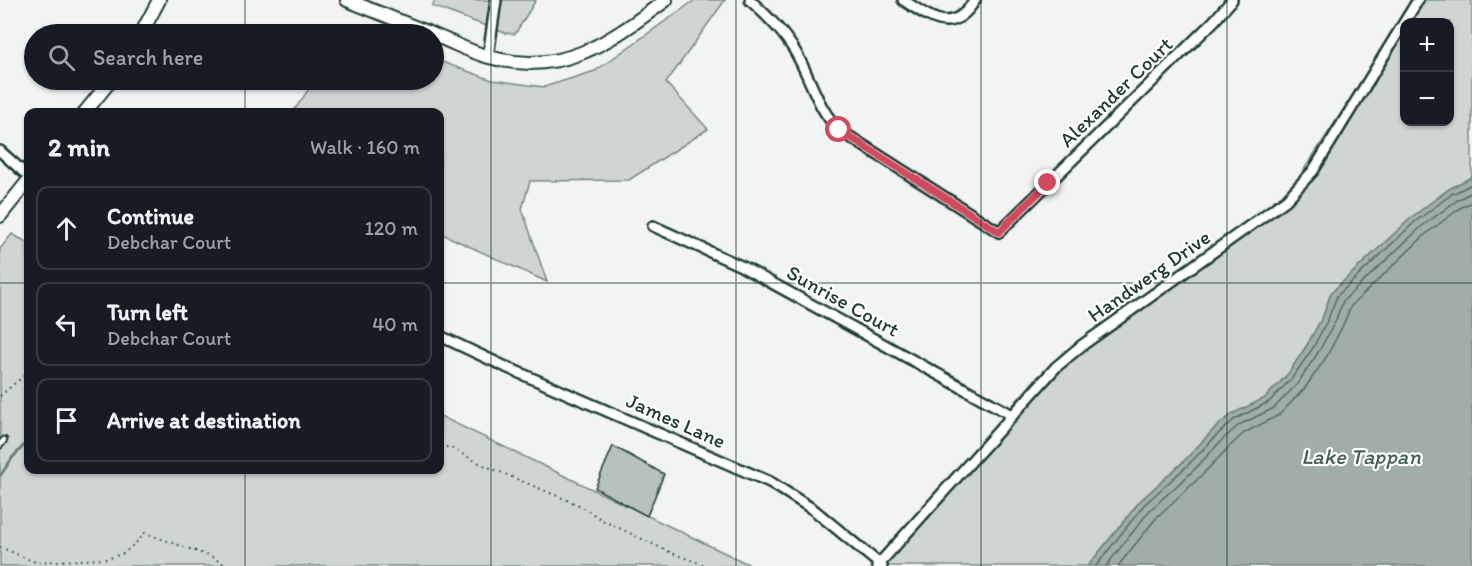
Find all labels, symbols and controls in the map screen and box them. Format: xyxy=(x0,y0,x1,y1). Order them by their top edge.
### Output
map controls xyxy=(1400,18,1454,126)
button: + xyxy=(1400,18,1454,72)
search box xyxy=(24,24,444,90)
street label: Alexander Court xyxy=(1054,31,1178,152)
icon: search xyxy=(45,41,78,74)
text: Search here xyxy=(93,44,203,71)
button: − xyxy=(1400,72,1454,126)
route start xyxy=(825,116,851,142)
text: 2 min xyxy=(48,131,110,163)
text: Walk · 160 m xyxy=(310,135,420,159)
route end xyxy=(1034,169,1060,195)
text: Continue xyxy=(107,203,194,230)
icon: ahead xyxy=(50,212,83,245)
text: 120 m xyxy=(365,216,418,240)
street label: Handwerg Drive xyxy=(1083,224,1215,327)
text: Debchar Court xyxy=(107,230,231,254)
street label: Sunrise Court xyxy=(783,259,904,342)
text: Turn left xyxy=(107,299,188,326)
icon: left xyxy=(50,308,83,341)
text: 40 m xyxy=(372,312,418,336)
text: Debchar Court xyxy=(107,326,231,350)
street label: James Lane xyxy=(623,388,730,453)
icon: arrive xyxy=(50,404,83,437)
text: Arrive at destination xyxy=(107,407,301,434)
water label: Lake Tappan xyxy=(1301,443,1421,470)

